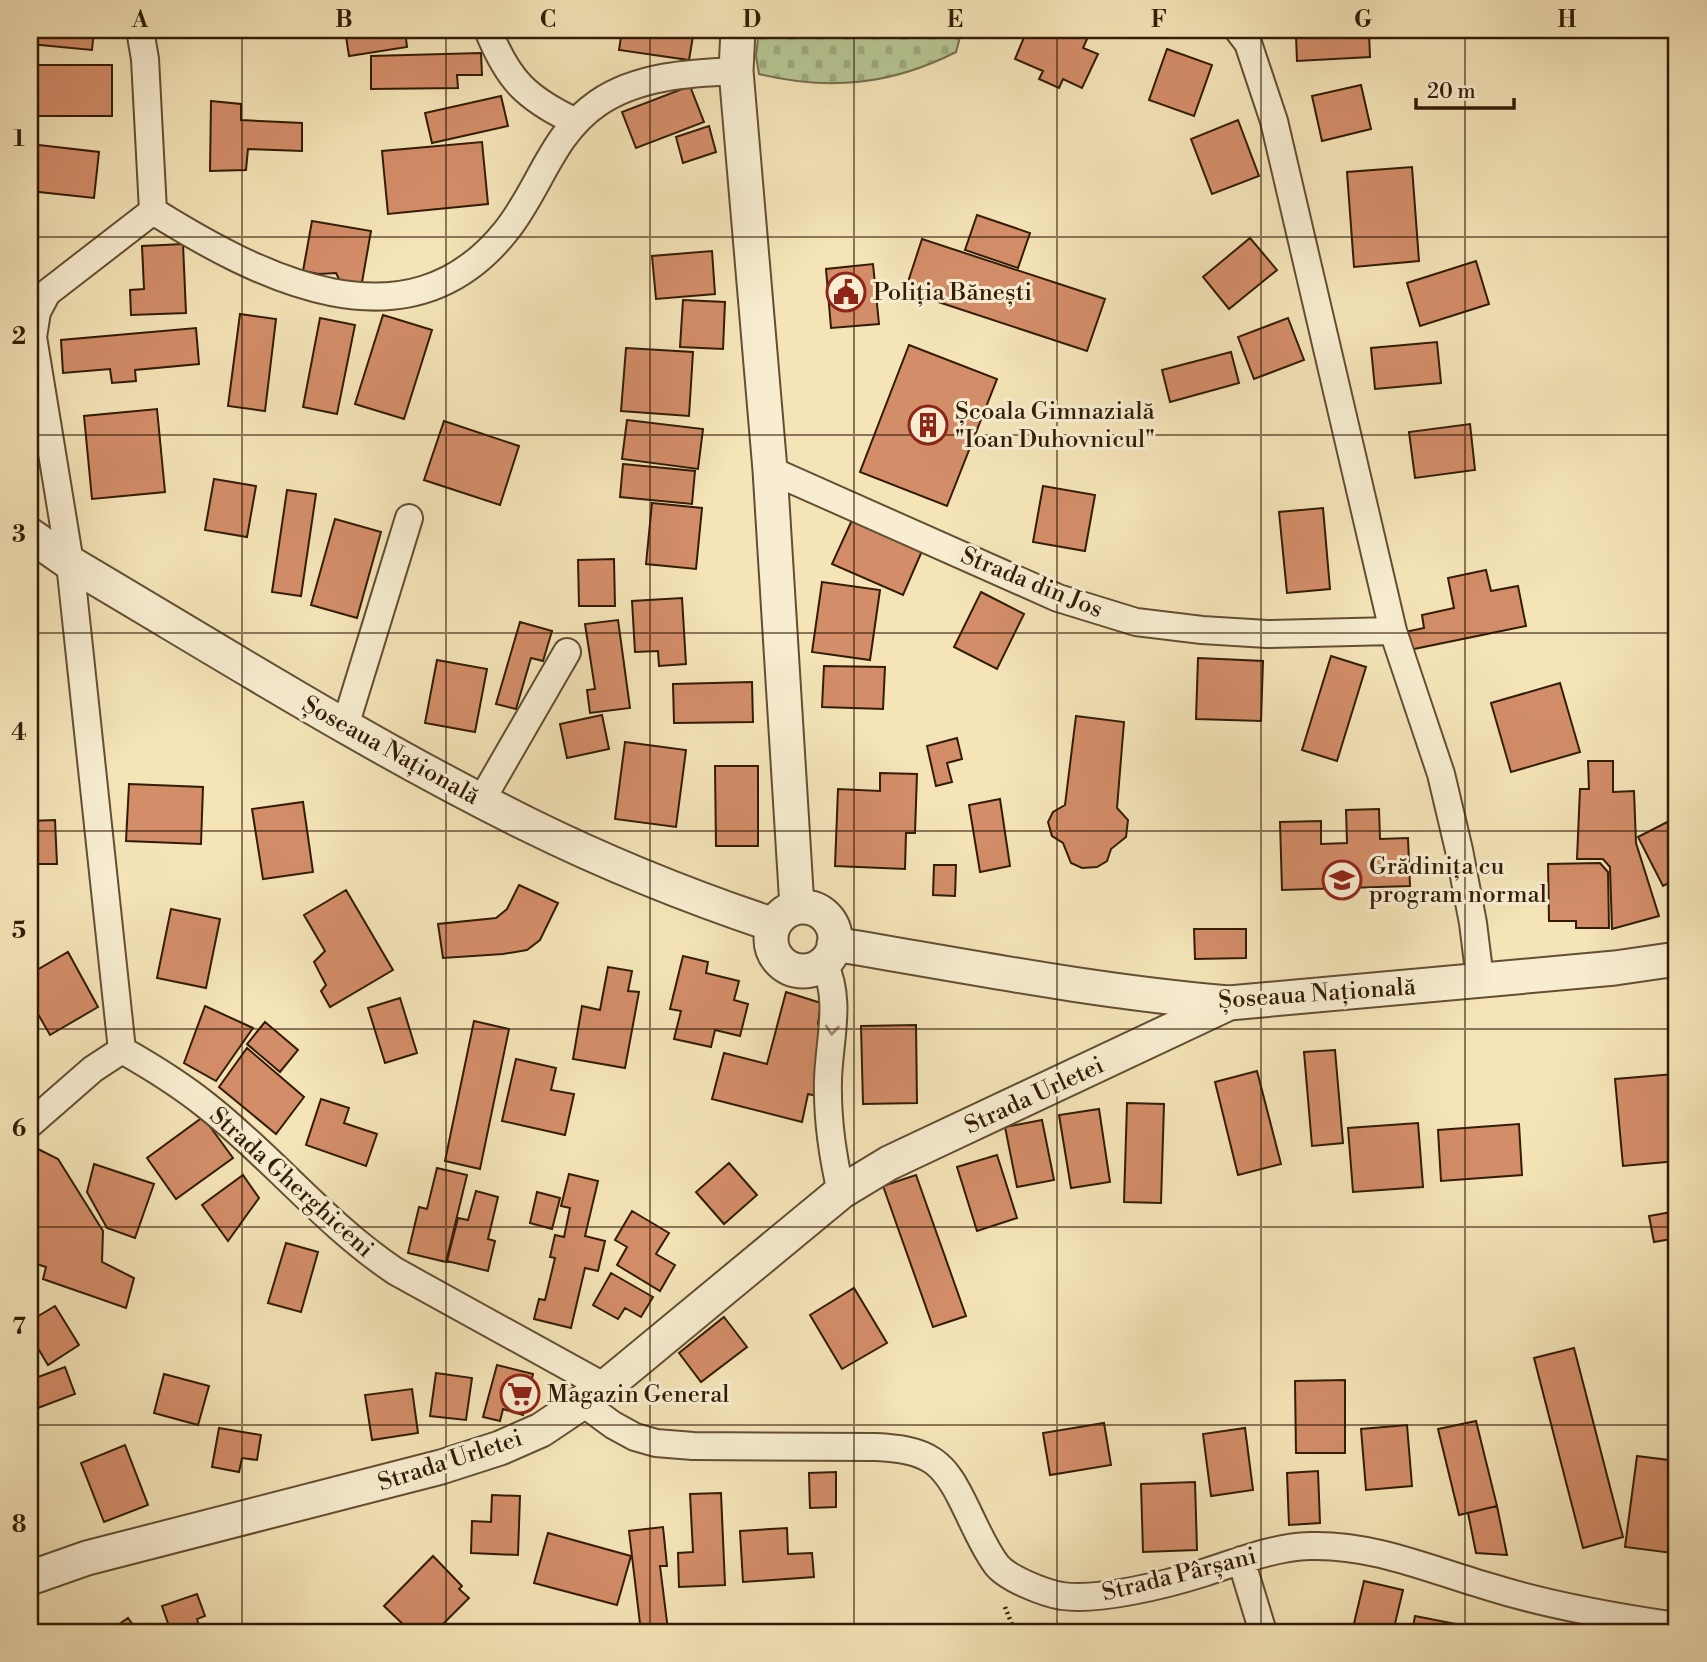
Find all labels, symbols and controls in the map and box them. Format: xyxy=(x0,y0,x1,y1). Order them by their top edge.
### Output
text: A xyxy=(131,6,149,34)
text: B xyxy=(335,6,353,34)
text: C xyxy=(540,6,556,34)
text: D xyxy=(743,6,761,34)
text: E xyxy=(947,6,963,34)
text: F xyxy=(1151,6,1167,34)
text: G xyxy=(1354,6,1372,34)
text: H xyxy=(1558,6,1577,34)
scale bar xyxy=(1416,66,1514,110)
text: 20 m xyxy=(1427,79,1476,105)
text: 1 xyxy=(13,125,25,153)
public building icon: Poliția Bănești xyxy=(825,271,867,313)
place label: Poliția Bănești xyxy=(873,278,1032,308)
text: 2 xyxy=(12,323,26,351)
place label: Școala Gimnazială "Ioan Duhovnicul" xyxy=(955,397,1155,455)
building icon: Școala Gimnazială "Ioan Duhovnicul" xyxy=(907,404,949,446)
text: 3 xyxy=(12,521,26,549)
street label: Strada din Jos xyxy=(956,541,1107,625)
street label: Șoseaua Națională xyxy=(297,690,485,812)
text: 4 xyxy=(11,719,27,747)
place label: Grădinița cu program normal xyxy=(1369,852,1547,910)
school or university icon: Grădinița cu program normal xyxy=(1321,859,1363,901)
text: 5 xyxy=(12,917,26,945)
street label: Șoseaua Națională xyxy=(1217,972,1418,1016)
one-way arrow xyxy=(825,1024,840,1035)
street label: Strada Urletei xyxy=(960,1051,1109,1141)
street label: Strada Gherghiceni xyxy=(203,1101,380,1264)
text: 6 xyxy=(12,1115,26,1143)
text: 7 xyxy=(12,1313,26,1341)
supermarket icon: Magazin General xyxy=(499,1373,541,1415)
place label: Magazin General xyxy=(547,1380,729,1410)
street label: Strada Urletei xyxy=(374,1423,526,1498)
text: 8 xyxy=(12,1511,26,1539)
street label: Strada Pârșani xyxy=(1099,1541,1260,1609)

